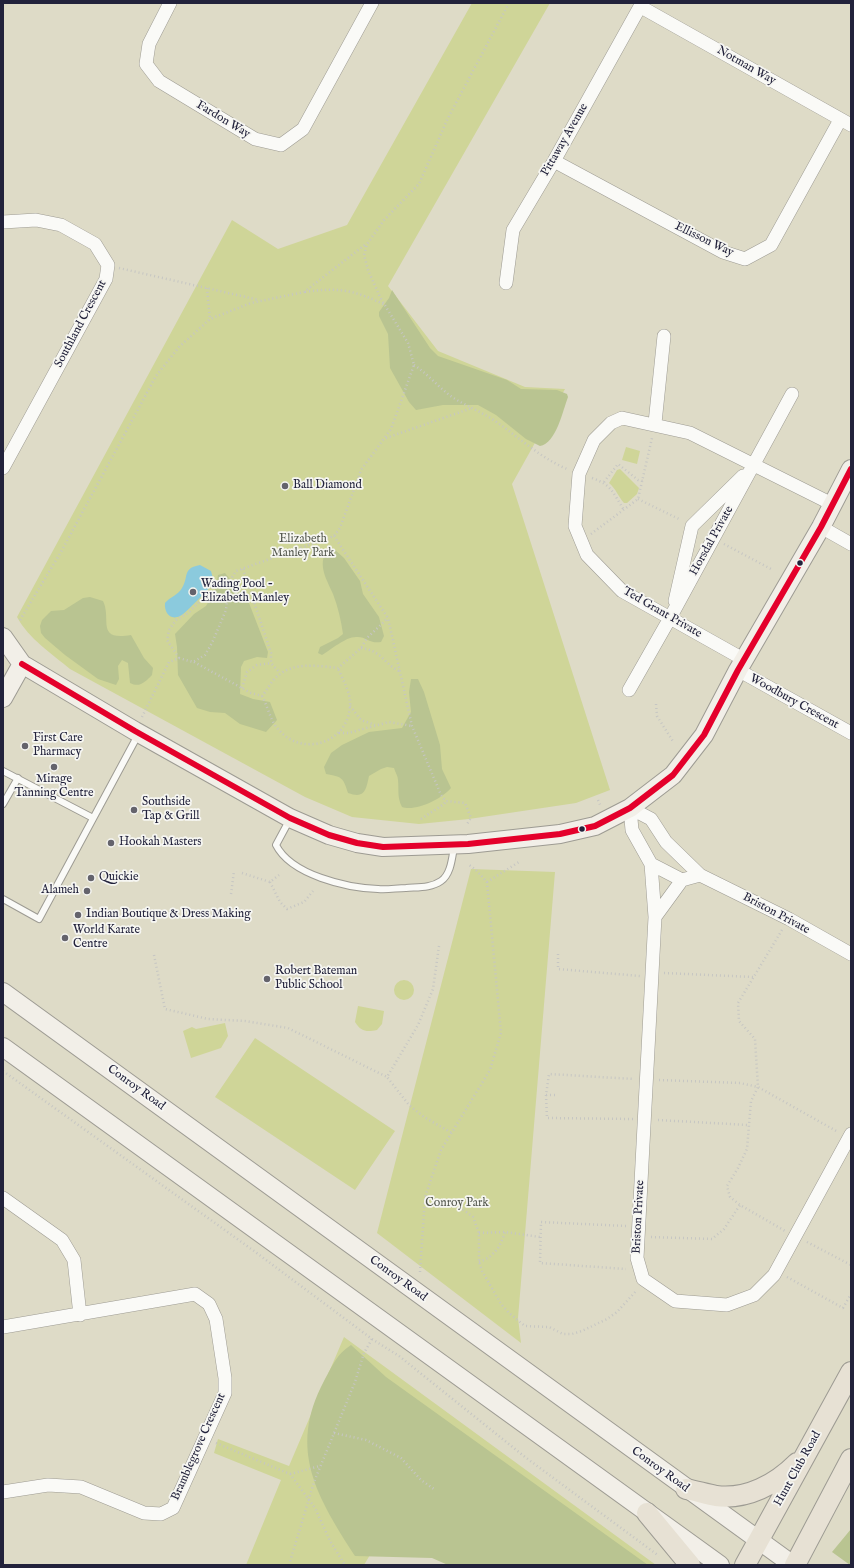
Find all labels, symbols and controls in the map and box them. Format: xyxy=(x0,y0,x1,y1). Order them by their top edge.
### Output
street label: Notman Way xyxy=(714,43,778,89)
street label: Fardon Way xyxy=(193,98,253,142)
street label: Pittaway Avenue xyxy=(538,101,592,179)
street label: Ellisson Way xyxy=(672,220,736,260)
street label: Southland Crescent xyxy=(52,278,110,370)
place label: Ball Diamond xyxy=(293,479,362,493)
marker: Ball Diamond xyxy=(280,481,290,491)
street label: Horsdal Private xyxy=(687,504,737,578)
park label: Elizabeth Manley Park xyxy=(272,533,334,561)
unlabelled marker xyxy=(795,558,805,568)
place label: Wading Pool - Elizabeth Manley xyxy=(201,578,289,606)
street label: Ted Grant Private xyxy=(620,585,704,641)
marker: Wading Pool - Elizabeth Manley xyxy=(188,587,198,597)
street label: Woodbury Crescent xyxy=(747,672,841,732)
place label: First Care Pharmacy xyxy=(33,732,83,760)
marker: First Care Pharmacy xyxy=(20,741,30,751)
marker: Mirage Tanning Centre xyxy=(49,762,59,772)
place label: Mirage Tanning Centre xyxy=(14,773,94,801)
place label: Southside Tap & Grill xyxy=(142,796,200,824)
marker: Southside Tap & Grill xyxy=(129,805,139,815)
unlabelled marker xyxy=(577,824,587,834)
place label: Hookah Masters xyxy=(119,836,202,850)
marker: Hookah Masters xyxy=(106,838,116,848)
place label: Quickie xyxy=(99,871,138,885)
marker: Quickie xyxy=(86,873,96,883)
place label: Alameh xyxy=(41,884,79,898)
marker: Alameh xyxy=(82,886,92,896)
street label: Briston Private xyxy=(740,890,812,938)
place label: Indian Boutique & Dress Making xyxy=(86,908,251,922)
marker: Indian Boutique & Dress Making xyxy=(73,910,83,920)
place label: World Karate Centre xyxy=(73,924,140,952)
marker: World Karate Centre xyxy=(60,933,70,943)
place label: Robert Bateman Public School xyxy=(275,965,357,993)
marker: Robert Bateman Public School xyxy=(262,974,272,984)
street label: Conroy Road xyxy=(104,1062,168,1114)
street label: Briston Private xyxy=(630,1180,648,1254)
park label: Conroy Park xyxy=(425,1197,489,1211)
street label: Conroy Road xyxy=(366,1253,430,1305)
street label: Bramblegrove Crescent xyxy=(169,1391,229,1503)
street label: Hunt Club Road xyxy=(771,1429,825,1509)
street label: Conroy Road xyxy=(628,1444,692,1496)

